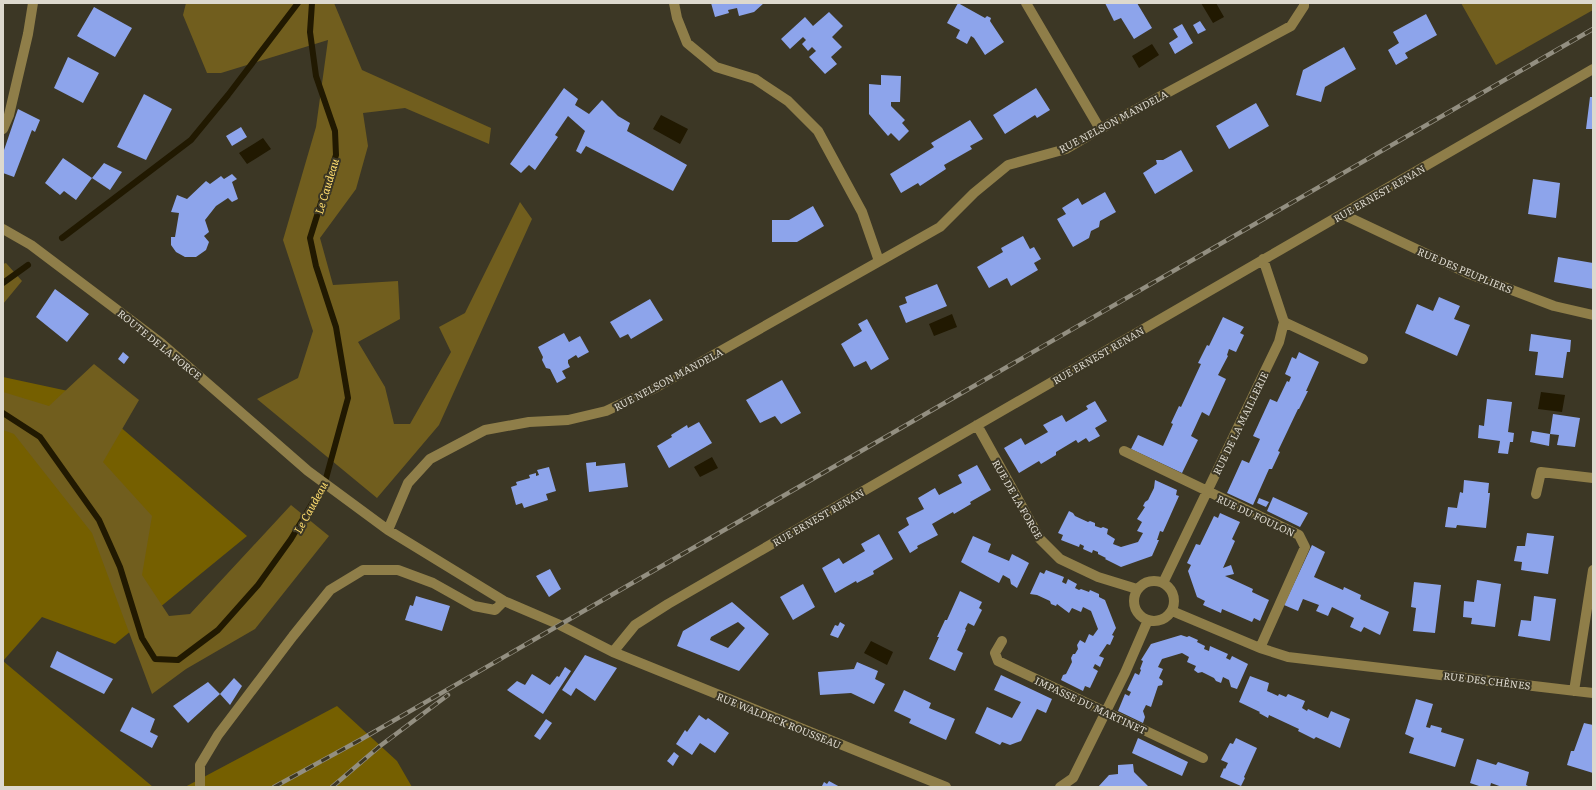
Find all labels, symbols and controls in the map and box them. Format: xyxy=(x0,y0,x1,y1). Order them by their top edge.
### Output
street label: RUE NELSON MANDELA xyxy=(1056,86,1171,156)
water label: Le Caudeau xyxy=(310,156,342,216)
street label: RUE ERNEST RENAN xyxy=(1330,161,1428,225)
street label: RUE DES PEUPLIERS xyxy=(1415,243,1515,297)
street label: ROUTE DE LA FORCE xyxy=(115,305,205,383)
street label: RUE ERNEST RENAN xyxy=(1049,323,1147,387)
street label: RUE NELSON MANDELA xyxy=(611,344,726,414)
street label: RUE DE LA MAILLERIE xyxy=(1208,369,1272,477)
street label: RUE DE LA FORGE xyxy=(989,457,1047,541)
water label: Le Caudeau xyxy=(289,478,331,536)
street label: RUE ERNEST RENAN xyxy=(769,485,867,549)
street label: RUE DU FOULON xyxy=(1214,490,1298,540)
street label: RUE DES CHÊNES xyxy=(1443,667,1531,693)
street label: IMPASSE DU MARTINET xyxy=(1033,672,1149,738)
street label: RUE WALDECK ROUSSEAU xyxy=(715,688,843,752)

